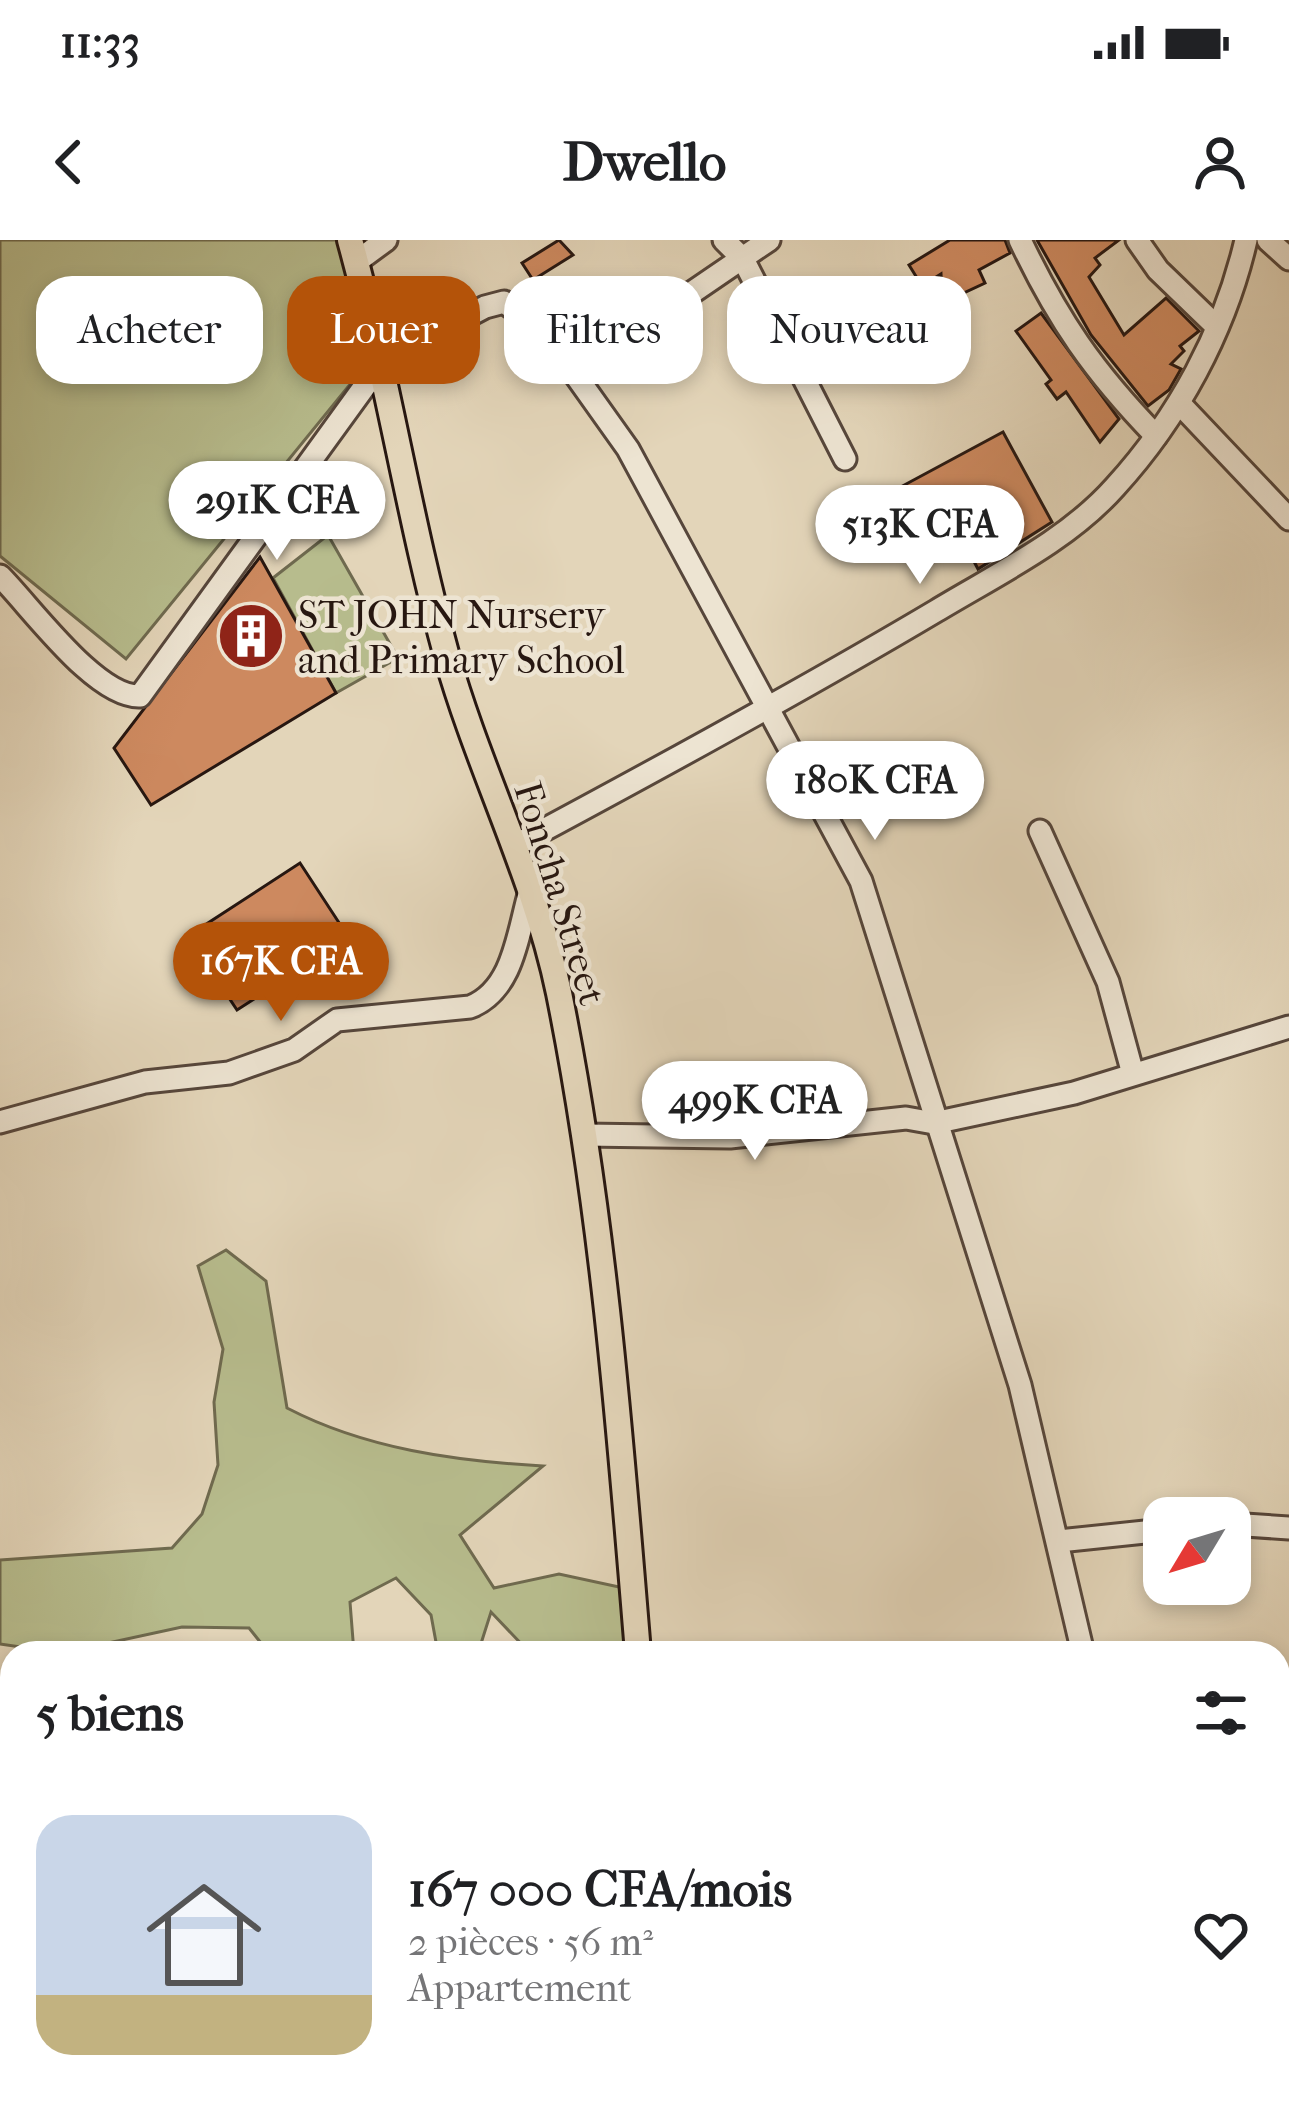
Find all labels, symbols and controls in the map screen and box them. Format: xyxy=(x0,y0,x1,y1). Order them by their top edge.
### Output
text: 11:33 xyxy=(60,16,140,69)
icon: back xyxy=(36,129,102,195)
icon: person xyxy=(1187,129,1253,195)
text: Dwello xyxy=(563,131,726,194)
chip: Acheter xyxy=(36,276,263,384)
chip: Louer xyxy=(287,276,480,384)
chip: Filtres xyxy=(504,276,703,384)
chip: Nouveau xyxy=(727,276,971,384)
pin: 291K CFA xyxy=(153,461,401,563)
text: 291K CFA xyxy=(196,477,358,523)
pin: 513K CFA xyxy=(796,485,1044,587)
text: 513K CFA xyxy=(842,501,998,547)
place label: ST JOHN Nursery and Primary School xyxy=(298,592,625,683)
building icon: ST JOHN Nursery and Primary School xyxy=(216,601,286,671)
pin: 180K CFA xyxy=(751,741,999,843)
text: 180K CFA xyxy=(793,757,957,803)
street label: Foncha Street xyxy=(504,776,616,1011)
pin: 167K CFA xyxy=(157,922,405,1024)
text: 167K CFA xyxy=(200,938,362,984)
pin: 499K CFA xyxy=(631,1061,879,1163)
text: 499K CFA xyxy=(669,1077,841,1123)
north arrow xyxy=(1143,1497,1251,1605)
map controls xyxy=(1143,1497,1251,1605)
icon: filters xyxy=(1188,1680,1254,1746)
text: 5 biens xyxy=(36,1683,184,1743)
text: 167 000 CFA/mois xyxy=(408,1859,792,1919)
icon: home xyxy=(132,1863,276,2007)
icon: heart xyxy=(1188,1902,1254,1968)
text: 2 pièces · 56 m² xyxy=(408,1919,653,1965)
text: Appartement xyxy=(408,1965,631,2011)

